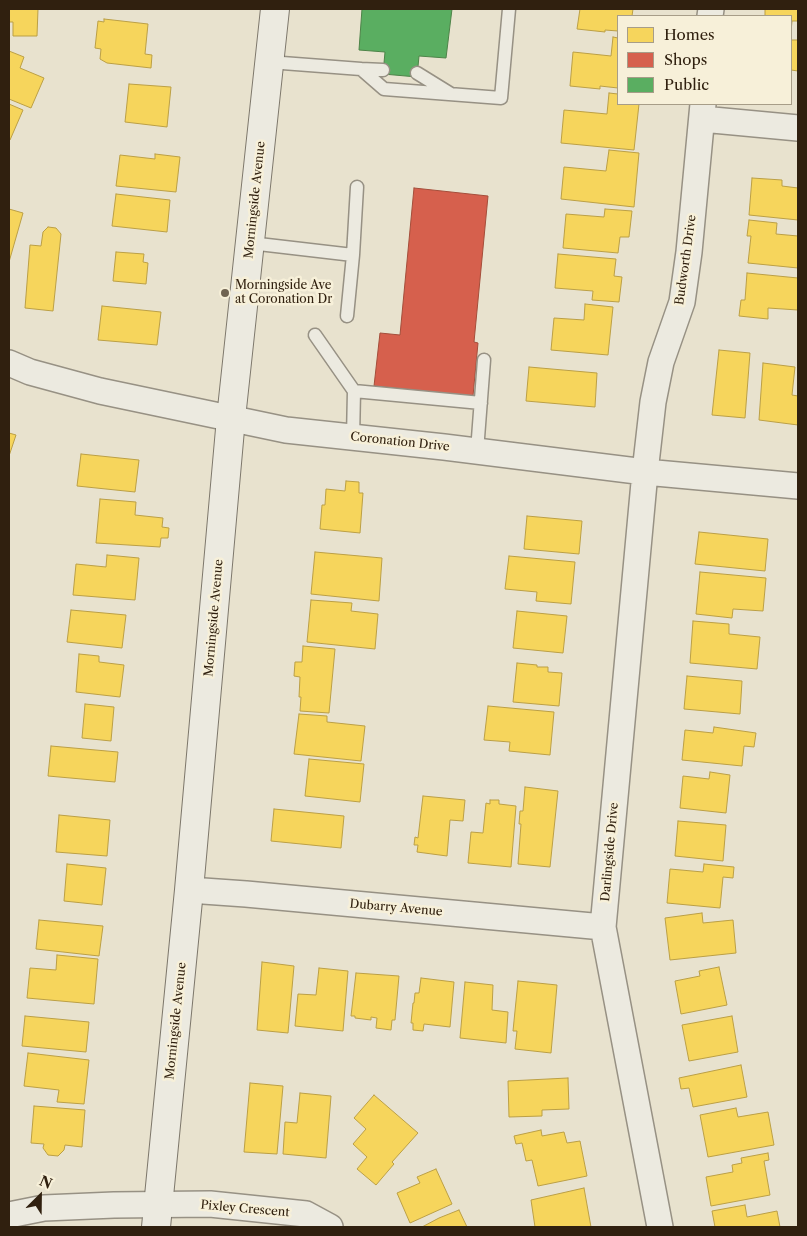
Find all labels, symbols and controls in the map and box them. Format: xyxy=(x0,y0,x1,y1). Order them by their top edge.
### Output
legend xyxy=(617,15,792,105)
text: Homes xyxy=(664,25,715,44)
text: Shops xyxy=(664,50,707,69)
text: Public xyxy=(664,75,709,94)
street label: Morningside Avenue xyxy=(242,141,268,259)
street label: Budworth Drive xyxy=(673,214,699,306)
place label: Morningside Ave at Coronation Dr xyxy=(235,279,332,307)
marker: Morningside Ave at Coronation Dr xyxy=(219,287,231,299)
street label: Coronation Drive xyxy=(350,430,450,454)
street label: Morningside Avenue xyxy=(202,559,226,677)
street label: Darlingside Drive xyxy=(598,802,622,902)
street label: Dubarry Avenue xyxy=(349,897,443,919)
street label: Morningside Avenue xyxy=(163,962,189,1080)
north arrow xyxy=(15,1171,65,1221)
text: N xyxy=(37,1172,55,1193)
street label: Pixley Crescent xyxy=(200,1198,290,1220)

